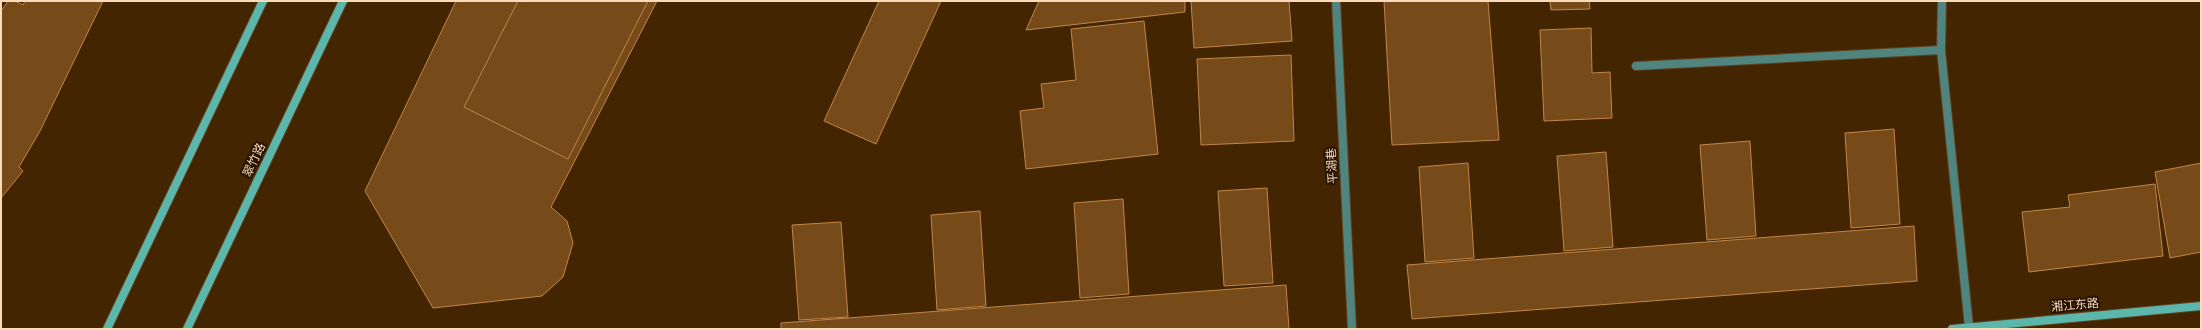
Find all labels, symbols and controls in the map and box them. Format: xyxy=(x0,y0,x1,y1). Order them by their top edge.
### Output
street label: 翠竹路 xyxy=(239,140,269,180)
street label: 平湖巷 xyxy=(1323,148,1341,184)
street label: 湘江东路 xyxy=(2050,295,2100,315)

